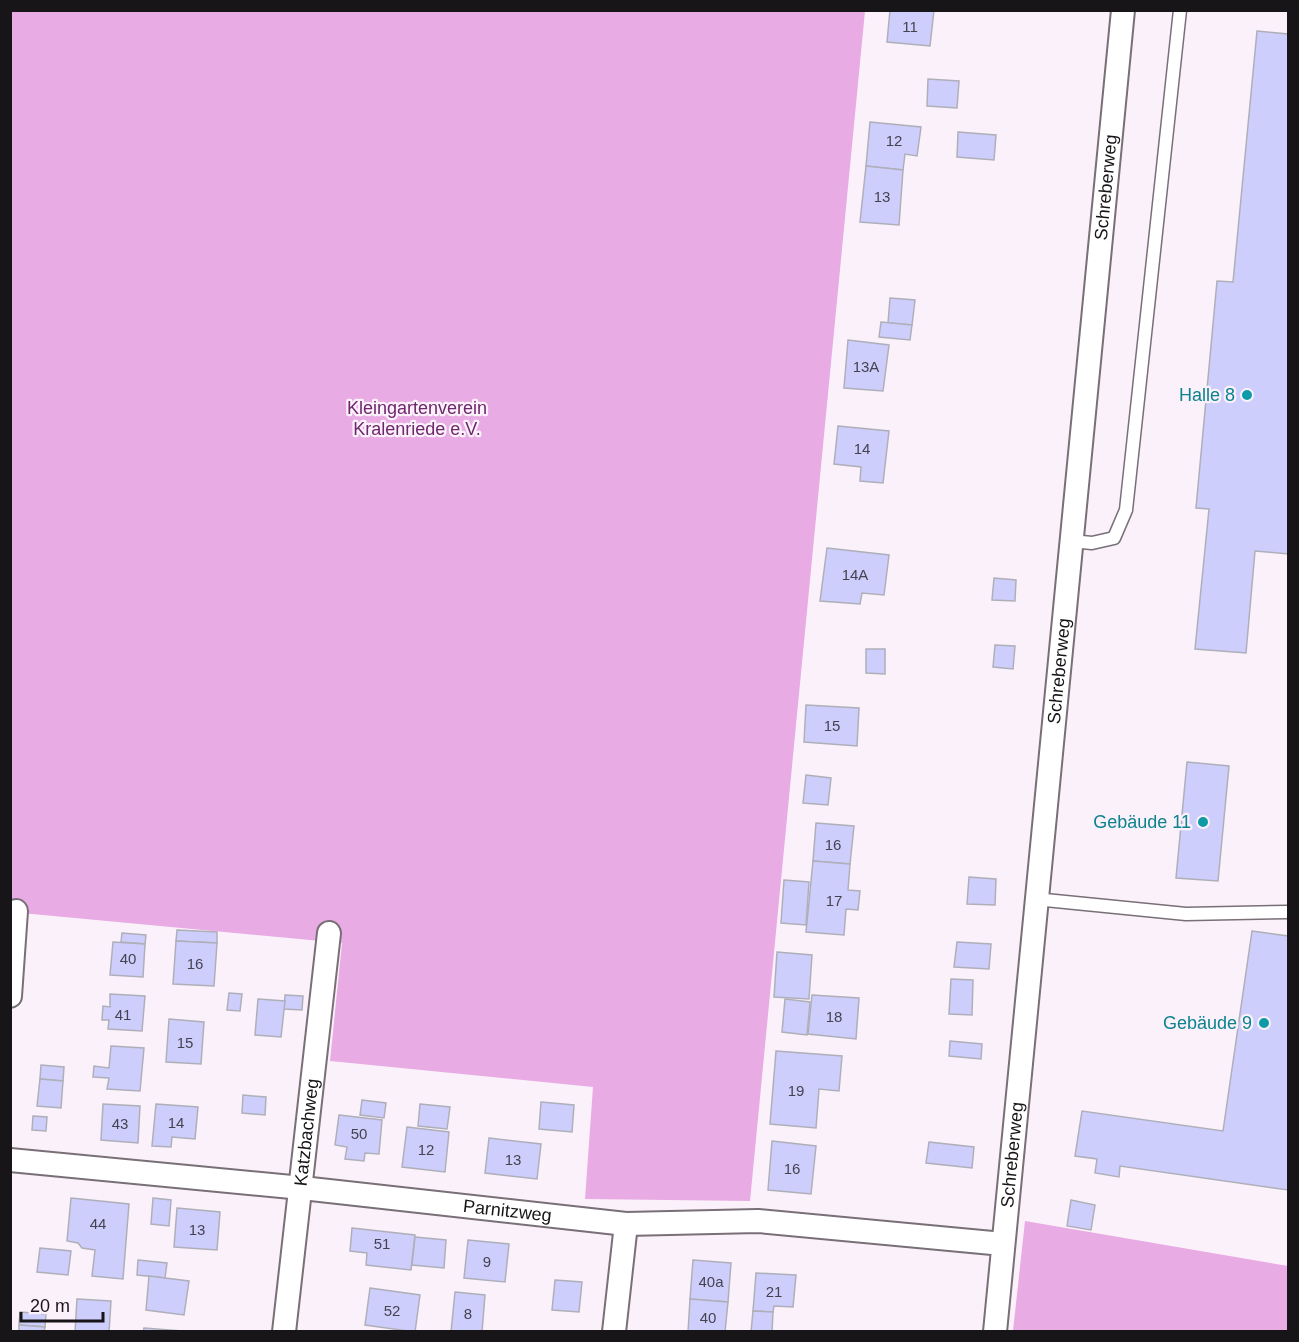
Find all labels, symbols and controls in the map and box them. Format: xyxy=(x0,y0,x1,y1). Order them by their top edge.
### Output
house number: 11 xyxy=(902,18,918,35)
house number: 12 xyxy=(886,132,902,149)
street label: Schreberweg xyxy=(1091,134,1121,241)
house number: 13 xyxy=(874,188,890,205)
house number: 13A xyxy=(853,358,879,375)
place label: Halle 8 xyxy=(1179,385,1235,405)
marker: Halle 8 xyxy=(1240,388,1254,402)
park label: Kleingartenverein Kralenriede e.V. xyxy=(347,398,487,439)
house number: 14 xyxy=(854,440,870,457)
house number: 14A xyxy=(842,566,868,583)
street label: Schreberweg xyxy=(1044,617,1074,725)
house number: 15 xyxy=(824,717,840,734)
place label: Gebäude 11 xyxy=(1093,812,1191,832)
marker: Gebäude 11 xyxy=(1196,815,1210,829)
house number: 16 xyxy=(825,836,841,853)
house number: 17 xyxy=(826,892,842,909)
house number: 40 xyxy=(120,950,136,967)
house number: 16 xyxy=(187,955,203,972)
house number: 41 xyxy=(115,1006,131,1023)
house number: 18 xyxy=(826,1008,842,1025)
place label: Gebäude 9 xyxy=(1163,1013,1252,1033)
marker: Gebäude 9 xyxy=(1257,1016,1271,1030)
house number: 15 xyxy=(177,1034,193,1051)
street label: Katzbachweg xyxy=(291,1077,323,1187)
house number: 19 xyxy=(788,1082,804,1099)
street label: Schreberweg xyxy=(997,1101,1027,1209)
house number: 14 xyxy=(168,1114,184,1131)
house number: 43 xyxy=(112,1115,128,1132)
house number: 50 xyxy=(351,1125,367,1142)
house number: 12 xyxy=(418,1141,434,1158)
house number: 13 xyxy=(505,1151,521,1168)
house number: 16 xyxy=(784,1160,800,1177)
street label: Parnitzweg xyxy=(462,1196,553,1226)
house number: 44 xyxy=(90,1215,106,1232)
house number: 13 xyxy=(189,1221,205,1238)
house number: 51 xyxy=(374,1235,390,1252)
house number: 9 xyxy=(483,1253,491,1270)
house number: 40a xyxy=(698,1273,724,1290)
house number: 21 xyxy=(766,1283,782,1300)
scale bar xyxy=(21,1285,104,1323)
text: 20 m xyxy=(30,1296,70,1316)
house number: 52 xyxy=(384,1302,400,1319)
house number: 8 xyxy=(464,1305,472,1322)
house number: 40 xyxy=(700,1309,716,1326)

